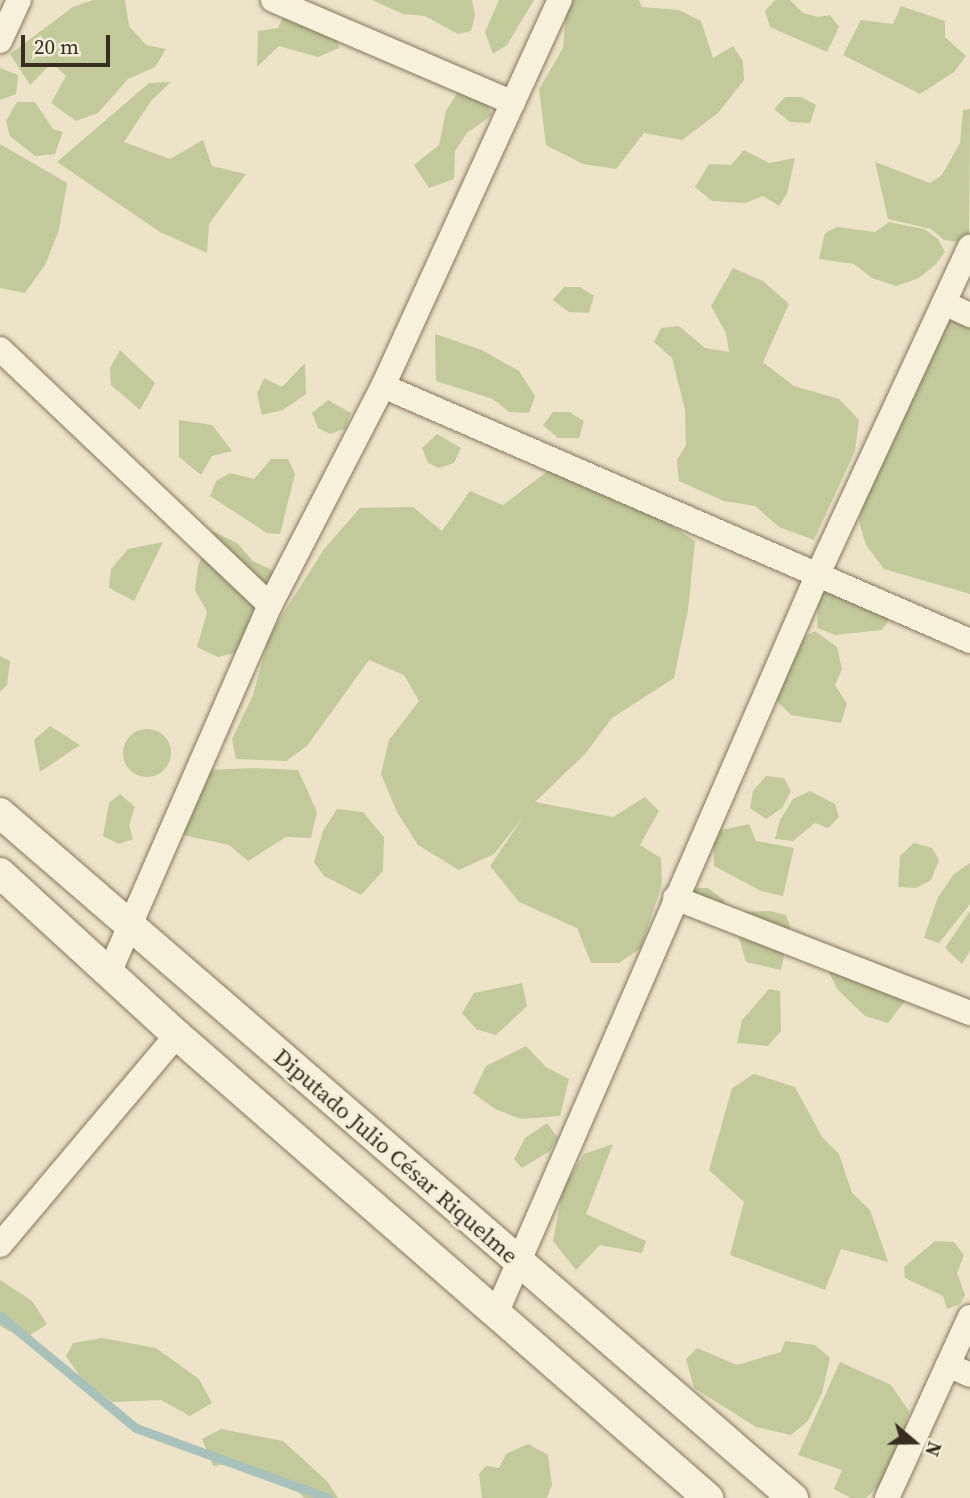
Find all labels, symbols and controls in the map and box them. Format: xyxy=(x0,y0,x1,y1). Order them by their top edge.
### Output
scale bar xyxy=(24,21,114,65)
text: 20 m xyxy=(34,32,79,61)
street label: Diputado Julio César Riquelme xyxy=(268,1042,524,1270)
north arrow xyxy=(879,1407,949,1477)
text: N xyxy=(919,1438,948,1460)

